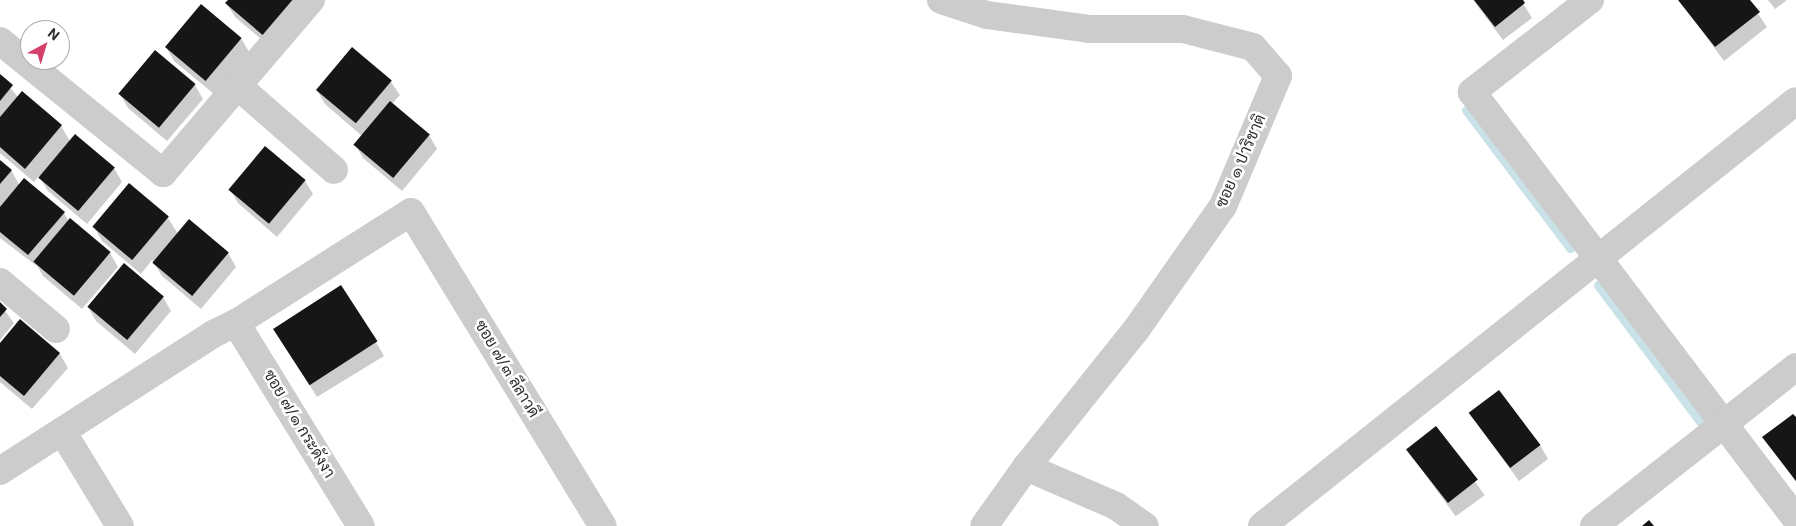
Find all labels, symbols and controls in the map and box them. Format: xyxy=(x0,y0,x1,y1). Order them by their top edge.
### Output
north arrow xyxy=(20,20,70,70)
text: N xyxy=(45,25,63,43)
street label: ซอย ๑ ปาริชาติ xyxy=(1212,111,1270,211)
street label: ซอย ๗/๓ ลีลาวดี xyxy=(470,317,544,421)
street label: ซอย ๗/๑ กระดังงา xyxy=(259,366,339,482)

